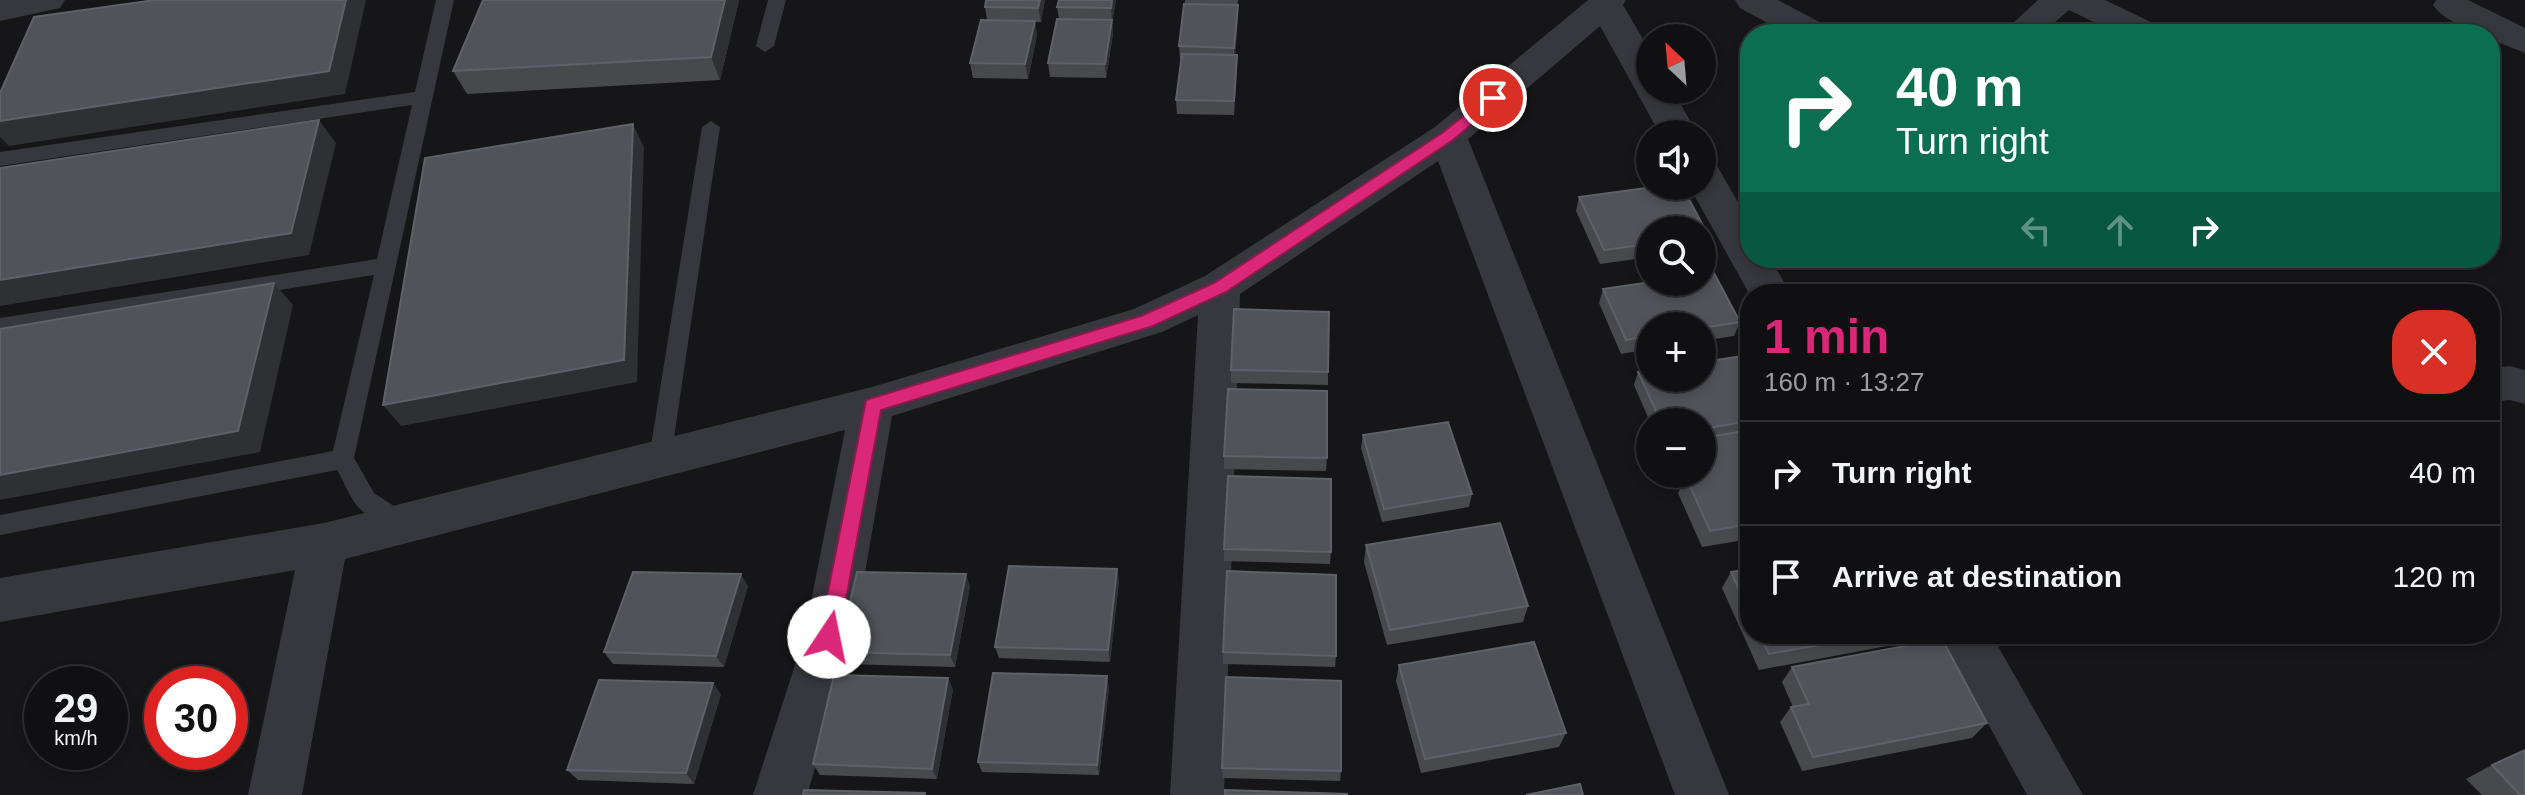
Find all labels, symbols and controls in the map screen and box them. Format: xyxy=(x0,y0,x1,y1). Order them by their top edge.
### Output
north arrow xyxy=(1636,24,1716,104)
map controls xyxy=(1636,24,1716,488)
text: 40 m xyxy=(1896,55,2024,118)
icon: right xyxy=(1764,56,1868,160)
pin xyxy=(1459,64,1527,132)
icon: arrive xyxy=(1471,76,1515,120)
button: sound xyxy=(1636,120,1716,200)
text: Turn right xyxy=(1896,121,2049,162)
icon: left xyxy=(2014,208,2058,252)
icon: ahead xyxy=(2098,208,2142,252)
icon: right xyxy=(2182,208,2226,252)
button: search xyxy=(1636,216,1716,296)
text: 1 min xyxy=(1764,310,1889,363)
button: close xyxy=(2392,310,2476,394)
button: + xyxy=(1636,312,1716,392)
text: 160 m · 13:27 xyxy=(1764,367,1924,397)
button: − xyxy=(1636,408,1716,488)
icon: right xyxy=(1764,451,1808,495)
text: Turn right xyxy=(1832,456,1971,489)
text: 40 m xyxy=(2409,456,2476,489)
icon: arrive xyxy=(1764,555,1808,599)
text: Arrive at destination xyxy=(1832,560,2122,593)
text: 120 m xyxy=(2393,560,2476,593)
position arrow xyxy=(787,595,871,679)
speed limit sign: 30 xyxy=(144,666,248,770)
text: 29 xyxy=(54,686,98,730)
text: km/h xyxy=(54,727,98,749)

